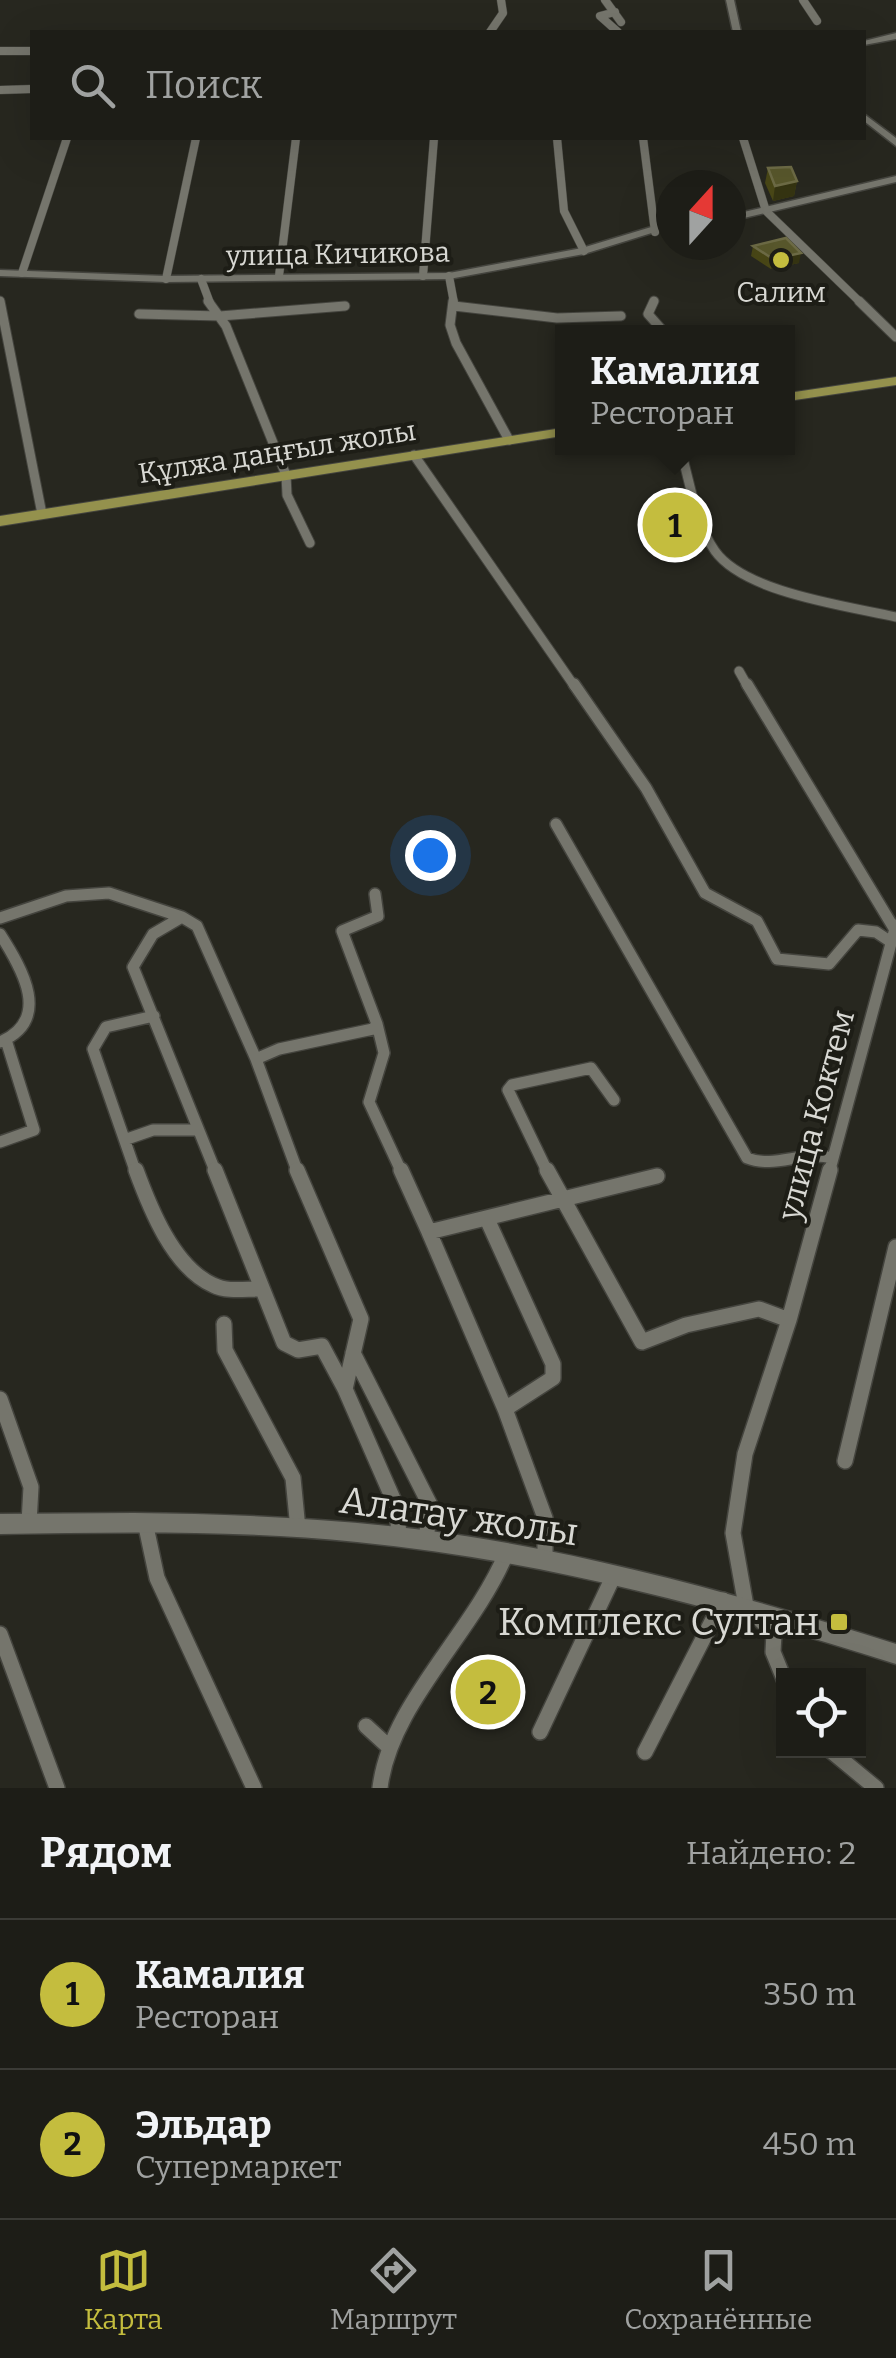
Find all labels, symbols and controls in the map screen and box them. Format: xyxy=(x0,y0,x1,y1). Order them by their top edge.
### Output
search box xyxy=(30,30,866,140)
icon: search xyxy=(65,58,120,113)
text: Поиск xyxy=(145,62,262,108)
north arrow xyxy=(656,170,746,260)
street label: улица Кичикова xyxy=(225,236,450,272)
marker: Салим xyxy=(770,249,792,271)
place label: Салим xyxy=(736,276,826,309)
popup xyxy=(555,325,795,455)
text: Камалия xyxy=(590,348,760,394)
text: Ресторан xyxy=(590,394,734,432)
street label: Құлжа даңғыл жолы xyxy=(136,414,418,490)
pin: 1 xyxy=(642,488,708,562)
your location xyxy=(405,830,456,881)
street label: улица Коктем xyxy=(769,1006,862,1225)
street label: Алатау жолы xyxy=(337,1477,581,1555)
place label: Комплекс Султан xyxy=(498,1599,819,1645)
marker: Комплекс Султан xyxy=(828,1611,850,1633)
pin: 2 xyxy=(456,1654,520,1730)
map controls xyxy=(776,1668,866,1758)
button: locate xyxy=(776,1668,866,1758)
text: Рядом xyxy=(40,1828,172,1878)
text: Найдено: 2 xyxy=(686,1834,856,1872)
text: Камалия xyxy=(135,1952,305,1998)
text: 1 xyxy=(66,1975,79,2013)
text: 350 m xyxy=(763,1975,856,2013)
text: Ресторан xyxy=(135,1998,279,2036)
text: Эльдар xyxy=(135,2102,272,2148)
text: 2 xyxy=(63,2125,82,2163)
text: 450 m xyxy=(763,2125,856,2163)
text: Супермаркет xyxy=(135,2148,341,2186)
tab: Карта xyxy=(84,2243,163,2336)
tab: Маршрут xyxy=(330,2243,457,2336)
tab: Сохранённые xyxy=(624,2243,812,2336)

